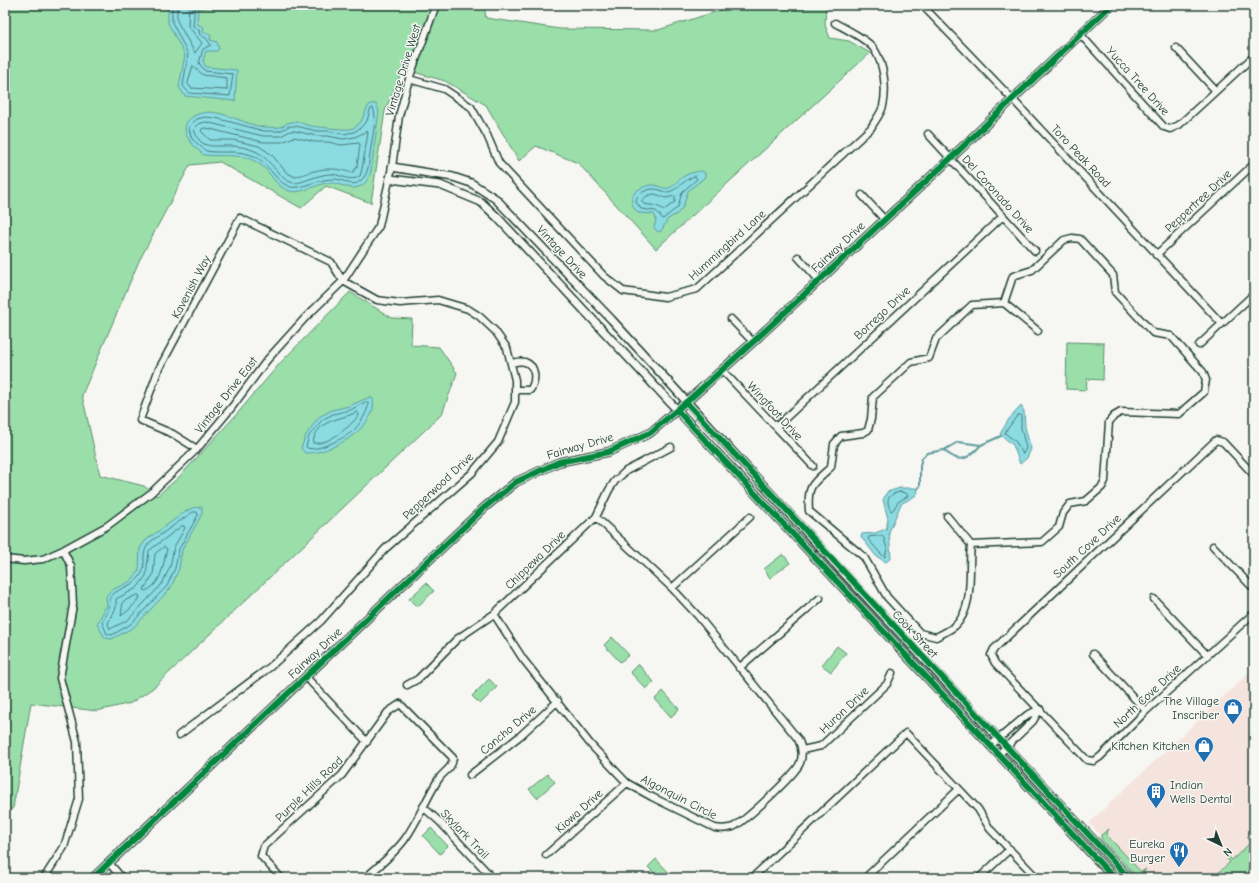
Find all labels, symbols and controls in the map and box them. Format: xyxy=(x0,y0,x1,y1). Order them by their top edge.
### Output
street label: Vintage Drive West xyxy=(382,22,424,118)
street label: Yucca Tree Drive xyxy=(1103,44,1173,118)
street label: Toro Peak Road xyxy=(1048,122,1114,190)
street label: Del Coronado Drive xyxy=(959,152,1037,236)
street label: Peppertree Drive xyxy=(1162,167,1234,235)
street label: Hummingbird Lane xyxy=(686,207,768,283)
street label: Fairway Drive xyxy=(808,219,868,275)
street label: Vintage Drive xyxy=(534,223,590,281)
street label: Kavenish Way xyxy=(168,252,214,321)
street label: Borrego Drive xyxy=(851,283,913,343)
street label: Vintage Drive East xyxy=(192,354,261,436)
street label: Wingfoot Drive xyxy=(744,379,806,443)
street label: Fairway Drive xyxy=(545,430,615,462)
street label: Pepperwood Drive xyxy=(400,450,476,522)
street label: South Cove Drive xyxy=(1050,511,1124,581)
street label: Chippewa Drive xyxy=(502,528,568,592)
street label: Cook Street xyxy=(889,607,941,661)
street label: Fairway Drive xyxy=(285,625,345,681)
street label: North Cove Drive xyxy=(1110,661,1184,731)
street label: Huron Drive xyxy=(816,684,872,736)
place label: The Village Inscriber xyxy=(1163,694,1219,722)
shop icon: The Village Inscriber xyxy=(1222,697,1244,725)
street label: Concho Drive xyxy=(477,703,539,757)
shop icon: Kitchen Kitchen xyxy=(1193,735,1215,763)
place label: Kitchen Kitchen xyxy=(1111,739,1190,753)
street label: Purple Hills Road xyxy=(272,753,346,825)
street label: Algonquin Circle xyxy=(639,772,719,822)
place label: Indian Wells Dental xyxy=(1170,778,1232,806)
building icon: Indian Wells Dental xyxy=(1145,781,1167,809)
street label: Kiowa Drive xyxy=(553,786,605,836)
street label: Skylark Trail xyxy=(438,806,492,862)
north arrow xyxy=(1201,825,1241,865)
place label: Eureka Burger xyxy=(1129,837,1165,865)
restaurant icon: Eureka Burger xyxy=(1168,840,1190,868)
text: N xyxy=(1220,845,1235,859)

